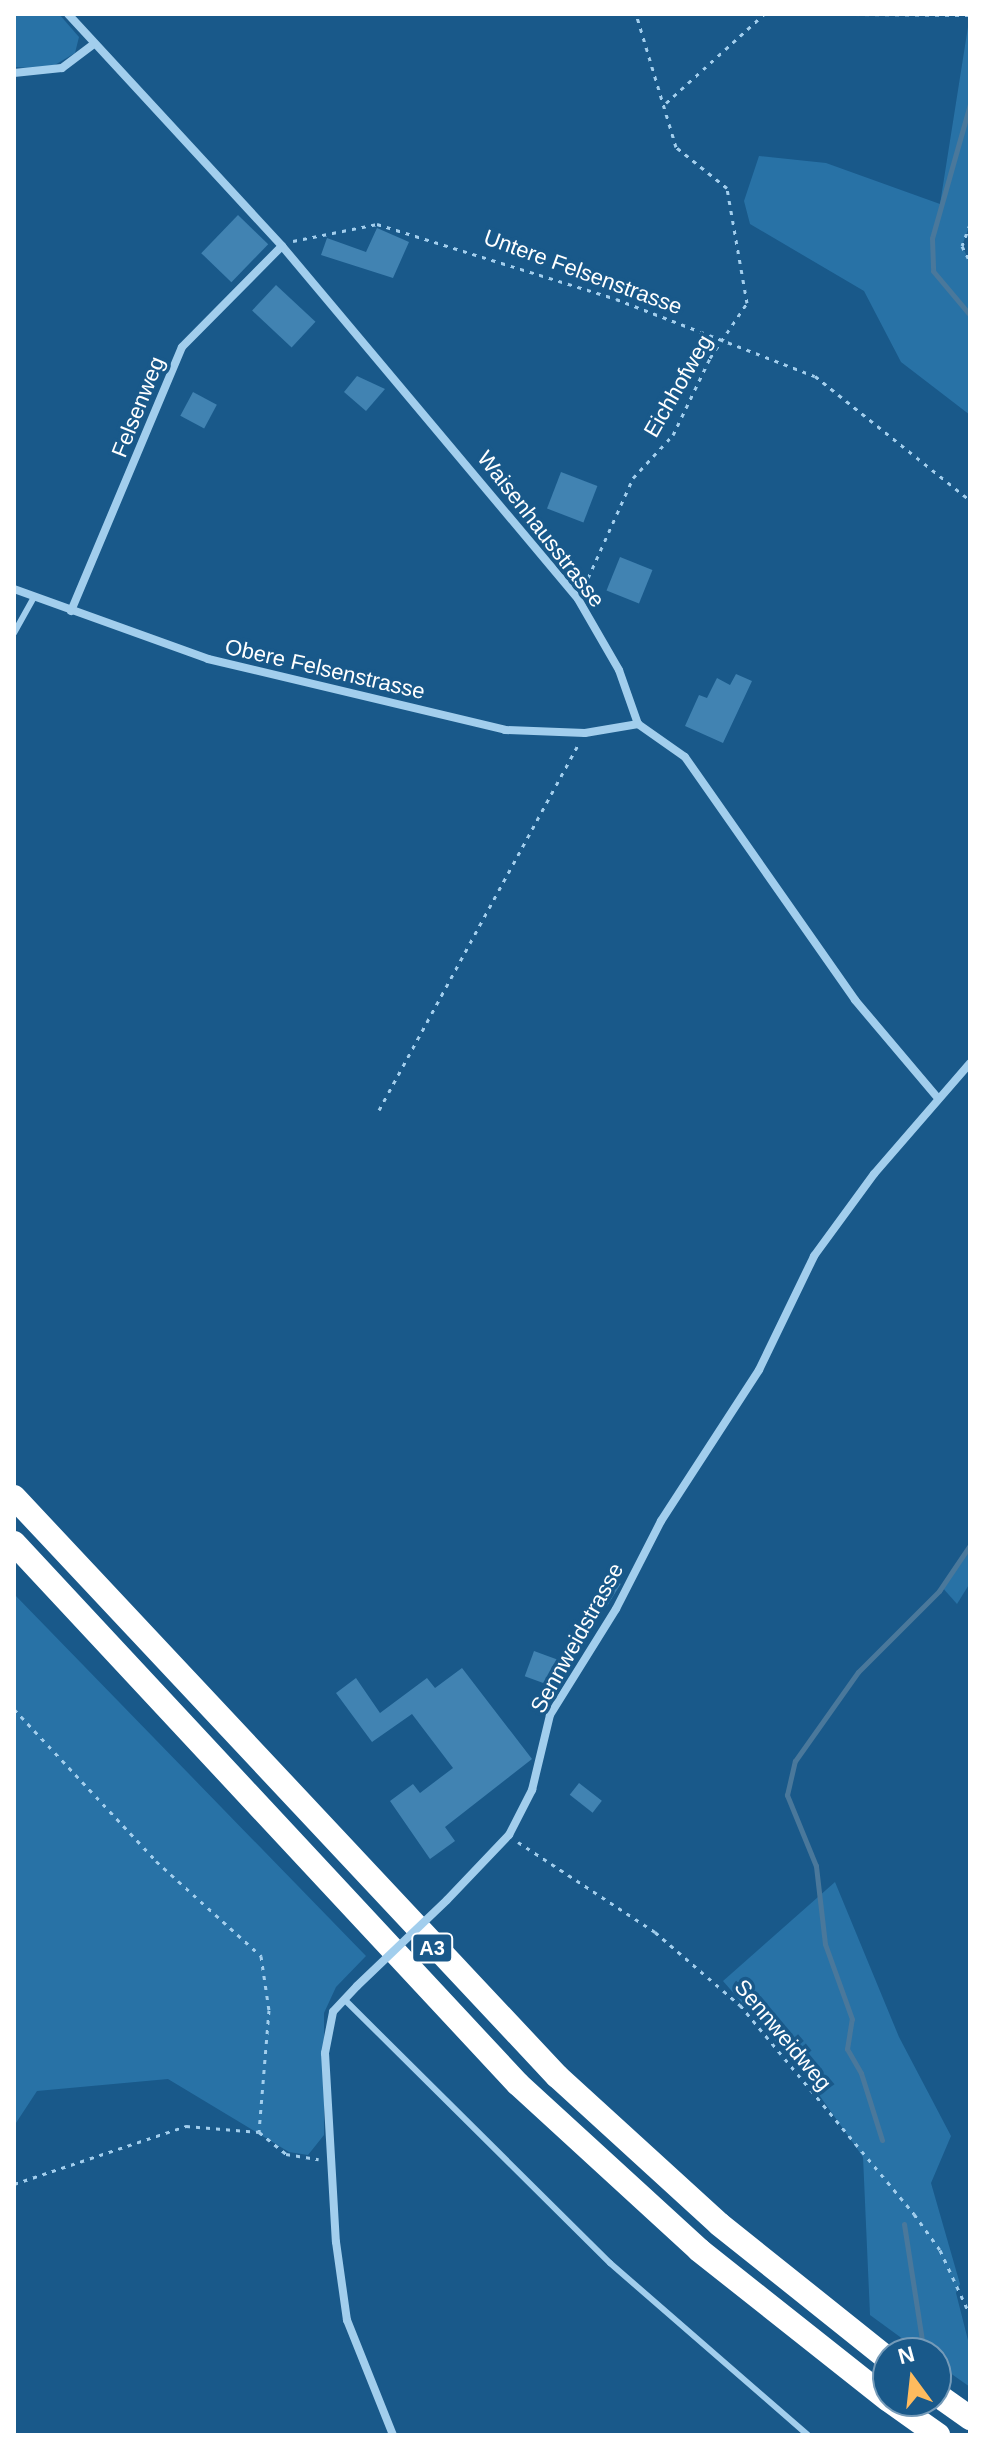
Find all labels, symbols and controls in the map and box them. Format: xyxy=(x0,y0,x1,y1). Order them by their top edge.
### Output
street label: Untere Felsenstrasse xyxy=(480,224,686,320)
street label: Eichhofweg xyxy=(638,330,718,442)
street label: Felsenweg xyxy=(106,353,170,461)
street label: Waisenhausstrasse xyxy=(472,446,610,612)
street label: Obere Felsenstrasse xyxy=(223,633,427,705)
street label: Sennweidstrasse xyxy=(525,1558,629,1718)
road number: A3 xyxy=(410,1932,454,1964)
street label: Sennweidweg xyxy=(729,1974,837,2096)
north arrow xyxy=(872,2337,952,2417)
text: N xyxy=(895,2341,917,2369)

